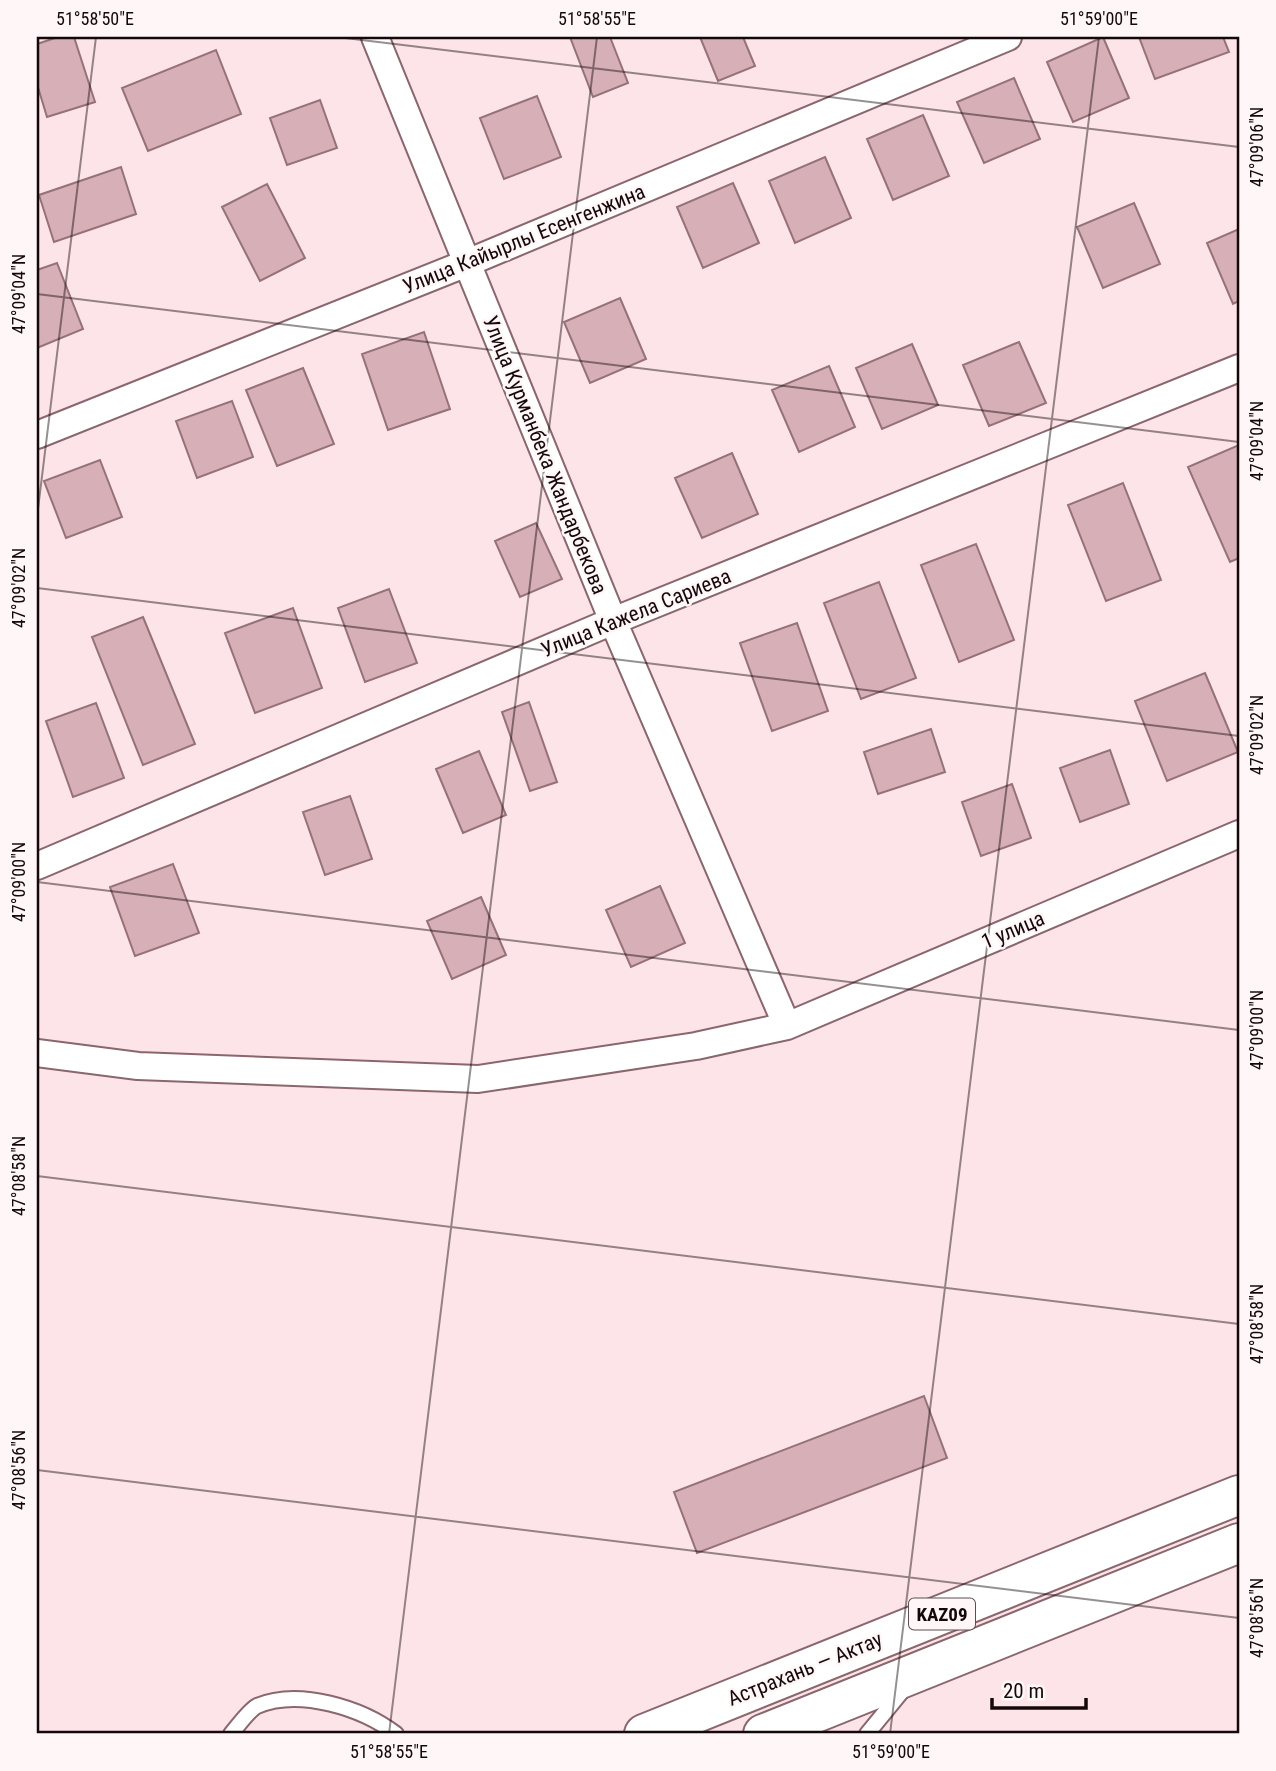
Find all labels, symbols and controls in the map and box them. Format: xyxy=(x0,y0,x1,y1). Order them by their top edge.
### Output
text: 51°58'50"E xyxy=(56,8,134,29)
text: 51°58'55"E xyxy=(558,8,636,29)
text: 51°59'00"E xyxy=(1060,8,1138,29)
text: 47°09'06"N xyxy=(1246,107,1267,187)
street label: Улица Кайырлы Есенгенжина xyxy=(399,179,649,299)
text: 47°09'04"N xyxy=(8,254,29,334)
street label: Улица Курманбека Жандарбекова xyxy=(478,312,612,598)
text: 47°09'04"N xyxy=(1246,401,1267,481)
text: 47°09'02"N xyxy=(8,548,29,628)
street label: Улица Кажела Сариева xyxy=(538,564,734,662)
text: 47°09'02"N xyxy=(1246,695,1267,775)
text: 47°09'00"N xyxy=(8,842,29,922)
street label: 1 улица xyxy=(978,906,1048,954)
text: 47°09'00"N xyxy=(1246,990,1267,1070)
text: 47°08'58"N xyxy=(8,1136,29,1216)
text: 47°08'58"N xyxy=(1246,1284,1267,1364)
text: 47°08'56"N xyxy=(8,1430,29,1510)
text: 47°08'56"N xyxy=(1246,1578,1267,1658)
road number: KAZ09 xyxy=(909,1598,975,1630)
street label: Астрахань — Актау xyxy=(724,1627,886,1711)
scale bar xyxy=(992,1666,1087,1710)
text: 20 m xyxy=(1003,1679,1044,1703)
text: 51°58'55"E xyxy=(350,1741,428,1762)
text: 51°59'00"E xyxy=(852,1741,930,1762)

